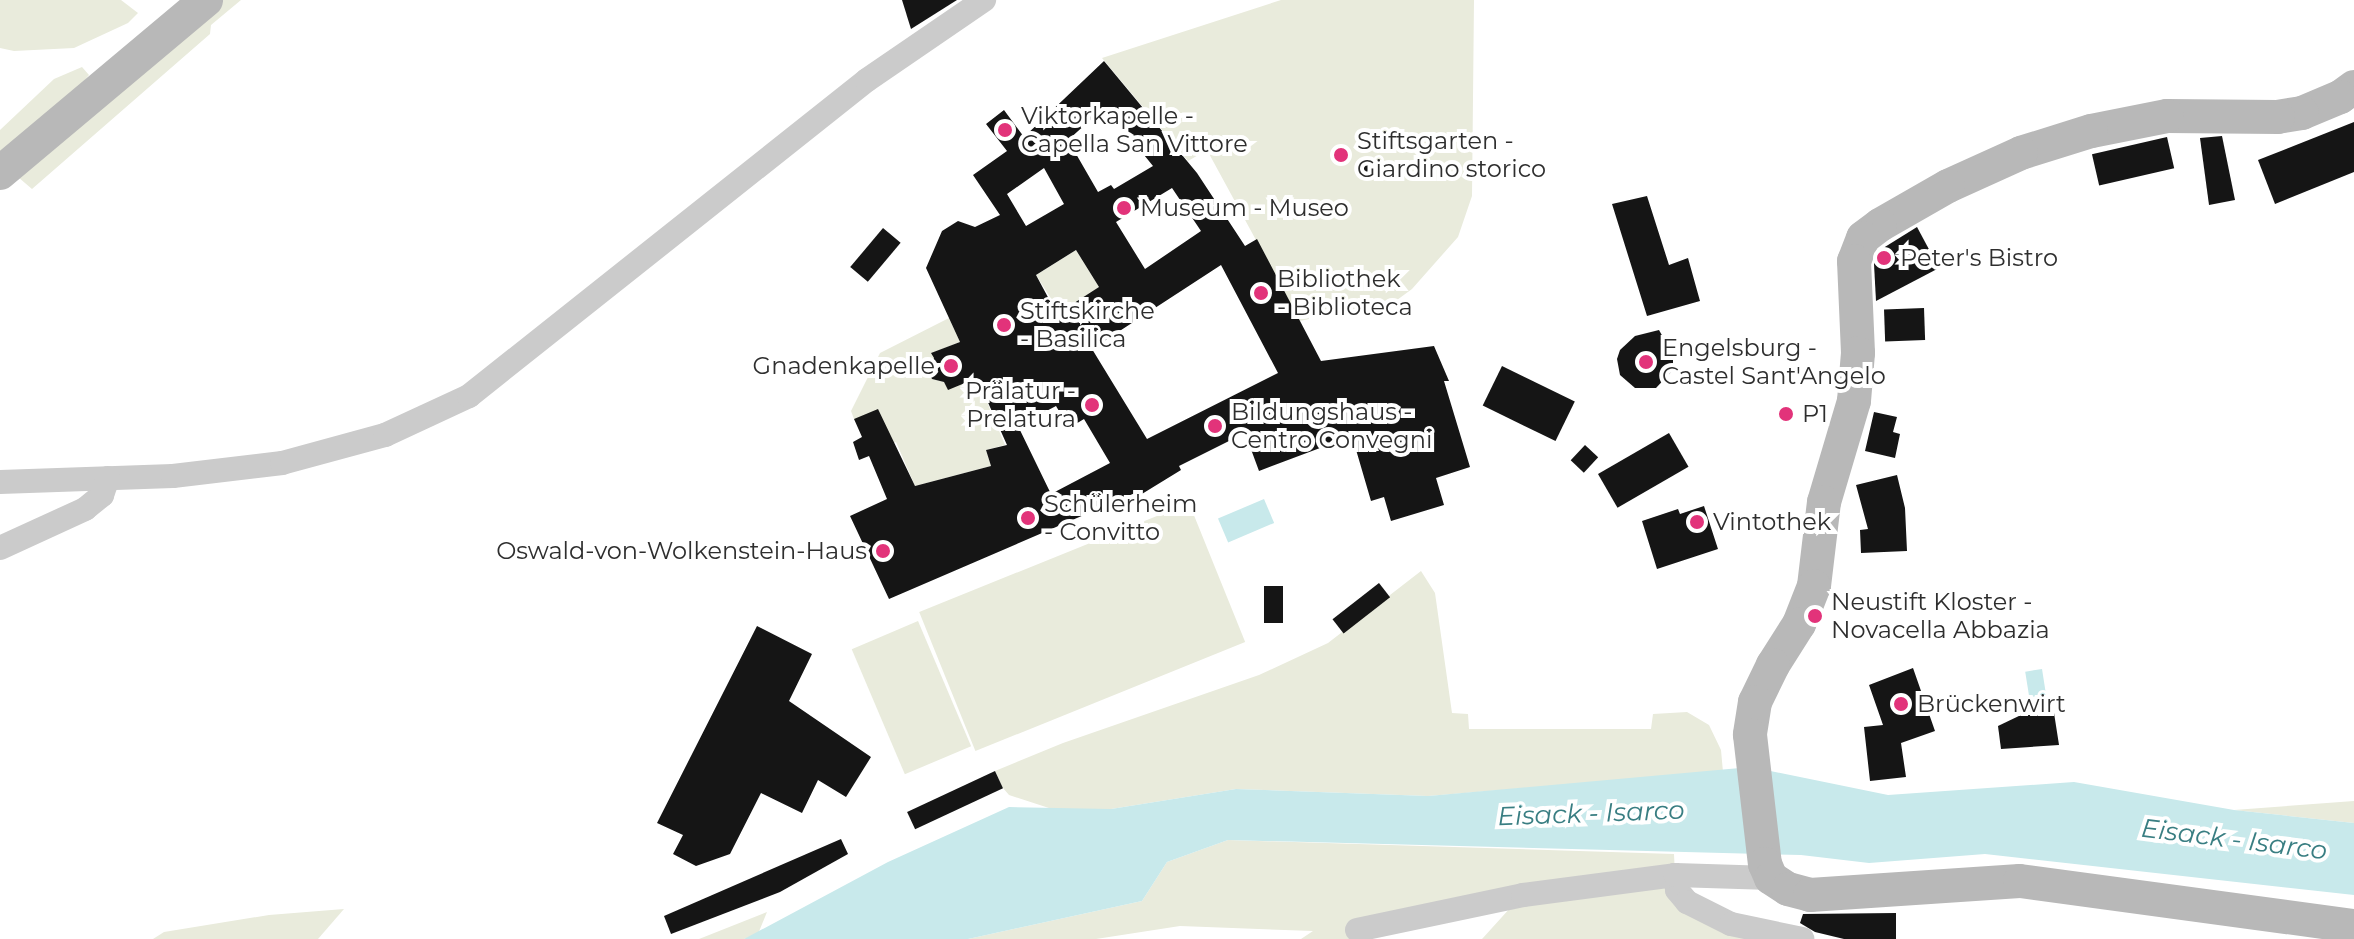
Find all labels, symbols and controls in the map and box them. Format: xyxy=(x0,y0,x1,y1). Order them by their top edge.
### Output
place label: Viktorkapelle - Capella San Vittore xyxy=(1021,102,1248,158)
marker: Viktorkapelle - Capella San Vittore xyxy=(996,121,1014,139)
place label: Stiftsgarten - Giardino storico xyxy=(1357,127,1546,183)
marker: Stiftsgarten - Giardino storico xyxy=(1332,146,1350,164)
place label: Museum - Museo xyxy=(1140,194,1349,222)
marker: Museum - Museo xyxy=(1115,199,1133,217)
place label: Peter's Bistro xyxy=(1900,244,2058,272)
marker: Peter's Bistro xyxy=(1875,249,1893,267)
place label: Bibliothek - Biblioteca xyxy=(1277,265,1413,321)
marker: Bibliothek - Biblioteca xyxy=(1252,284,1270,302)
place label: Stiftskirche - Basilica xyxy=(1020,297,1155,353)
marker: Stiftskirche - Basilica xyxy=(995,316,1013,334)
place label: Engelsburg - Castel Sant'Angelo xyxy=(1662,334,1886,390)
place label: Gnadenkapelle xyxy=(753,352,935,380)
marker: Engelsburg - Castel Sant'Angelo xyxy=(1637,353,1655,371)
marker: Gnadenkapelle xyxy=(942,357,960,375)
place label: Prälatur - Prelatura xyxy=(965,377,1076,433)
marker: Prälatur - Prelatura xyxy=(1083,396,1101,414)
place label: Bildungshaus - Centro Convegni xyxy=(1231,398,1432,454)
place label: P1 xyxy=(1802,400,1828,428)
marker: P1 xyxy=(1777,405,1795,423)
marker: Bildungshaus - Centro Convegni xyxy=(1206,417,1224,435)
place label: Schülerheim - Convitto xyxy=(1044,490,1197,546)
place label: Vintothek xyxy=(1713,508,1831,536)
marker: Schülerheim - Convitto xyxy=(1019,509,1037,527)
marker: Vintothek xyxy=(1688,513,1706,531)
place label: Oswald-von-Wolkenstein-Haus xyxy=(496,537,867,565)
marker: Oswald-von-Wolkenstein-Haus xyxy=(874,542,892,560)
place label: Neustift Kloster - Novacella Abbazia xyxy=(1831,588,2050,644)
marker: Neustift Kloster - Novacella Abbazia xyxy=(1806,607,1824,625)
place label: Brückenwirt xyxy=(1917,690,2066,718)
marker: Brückenwirt xyxy=(1892,695,1910,713)
water label: Eisack - Isarco xyxy=(1497,795,1685,833)
water label: Eisack - Isarco xyxy=(2139,813,2329,867)

